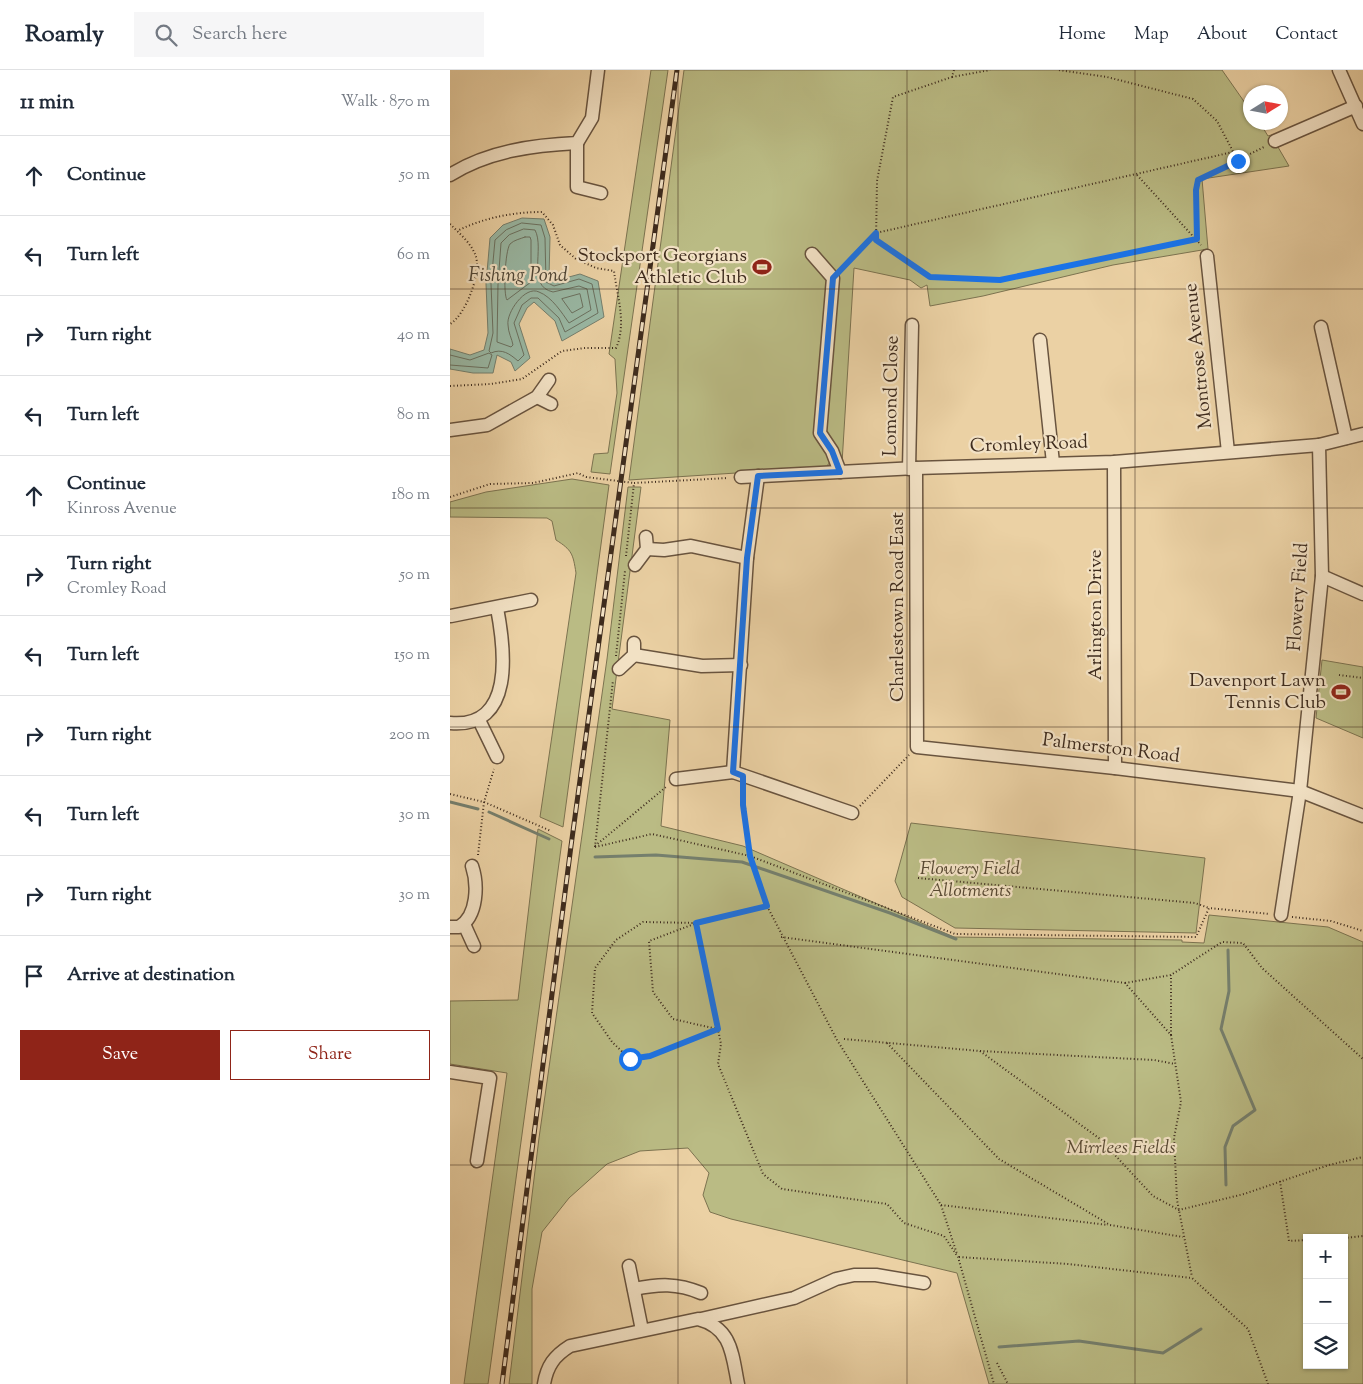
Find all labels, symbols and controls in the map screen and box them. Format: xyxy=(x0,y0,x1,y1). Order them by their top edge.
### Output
search box xyxy=(134,12,484,57)
text: Roamly xyxy=(25,18,104,52)
icon: search xyxy=(152,21,180,49)
text: Search here xyxy=(192,21,287,48)
text: Home xyxy=(1059,22,1106,48)
text: Map xyxy=(1134,22,1169,48)
text: About xyxy=(1197,22,1247,48)
text: Contact xyxy=(1275,22,1338,48)
north arrow xyxy=(1243,85,1288,130)
text: 11 min xyxy=(20,88,75,118)
text: Walk · 870 m xyxy=(341,91,430,114)
route end xyxy=(1227,150,1250,173)
icon: ahead xyxy=(20,162,48,190)
text: Continue xyxy=(67,162,146,189)
text: 50 m xyxy=(399,164,430,187)
icon: left xyxy=(20,242,48,270)
text: Turn left xyxy=(67,242,139,269)
place label: Stockport Georgians Athletic Club xyxy=(577,243,747,292)
text: 60 m xyxy=(397,244,430,267)
sports icon: Stockport Georgians Athletic Club xyxy=(751,256,773,278)
water label: Fishing Pond xyxy=(468,262,568,291)
street label: Montrose Avenue xyxy=(1178,282,1220,430)
icon: right xyxy=(20,322,48,350)
text: Turn right xyxy=(67,322,151,349)
text: 40 m xyxy=(397,324,430,347)
street label: Lomond Close xyxy=(877,335,907,457)
icon: left xyxy=(20,402,48,430)
text: Turn left xyxy=(67,402,139,429)
text: 80 m xyxy=(397,404,430,427)
street label: Cromley Road xyxy=(969,429,1089,461)
text: Continue xyxy=(67,471,146,498)
icon: ahead xyxy=(20,482,48,510)
text: 180 m xyxy=(391,484,430,507)
text: Kinross Avenue xyxy=(67,498,177,521)
street label: Charlestown Road East xyxy=(885,511,912,702)
street label: Flowery Field xyxy=(1282,542,1316,652)
street label: Arlington Drive xyxy=(1083,549,1110,680)
text: Turn right xyxy=(67,551,151,578)
icon: right xyxy=(20,562,48,590)
text: 50 m xyxy=(399,564,430,587)
text: Cromley Road xyxy=(67,578,167,601)
icon: left xyxy=(20,642,48,670)
text: Turn left xyxy=(67,642,139,669)
text: 150 m xyxy=(394,644,430,667)
place label: Davenport Lawn Tennis Club xyxy=(1189,668,1326,717)
sports icon: Davenport Lawn Tennis Club xyxy=(1330,681,1352,703)
icon: right xyxy=(20,722,48,750)
text: Turn right xyxy=(67,722,151,749)
text: 200 m xyxy=(389,724,430,747)
street label: Palmerston Road xyxy=(1041,727,1182,771)
icon: left xyxy=(20,802,48,830)
text: Turn left xyxy=(67,802,139,829)
text: 30 m xyxy=(399,804,430,827)
park label: Flowery Field Allotments xyxy=(920,856,1021,905)
icon: right xyxy=(20,882,48,910)
text: Turn right xyxy=(67,882,151,909)
text: 30 m xyxy=(399,884,430,907)
icon: arrive xyxy=(20,962,48,990)
text: Arrive at destination xyxy=(67,962,235,989)
button: Save xyxy=(20,1030,220,1080)
button: Share xyxy=(230,1030,430,1080)
route start xyxy=(619,1048,642,1071)
park label: Mirrlees Fields xyxy=(1066,1135,1176,1162)
map controls xyxy=(1303,1234,1348,1369)
button: + xyxy=(1303,1234,1348,1279)
button: − xyxy=(1303,1279,1348,1324)
button: layers xyxy=(1303,1324,1348,1369)

